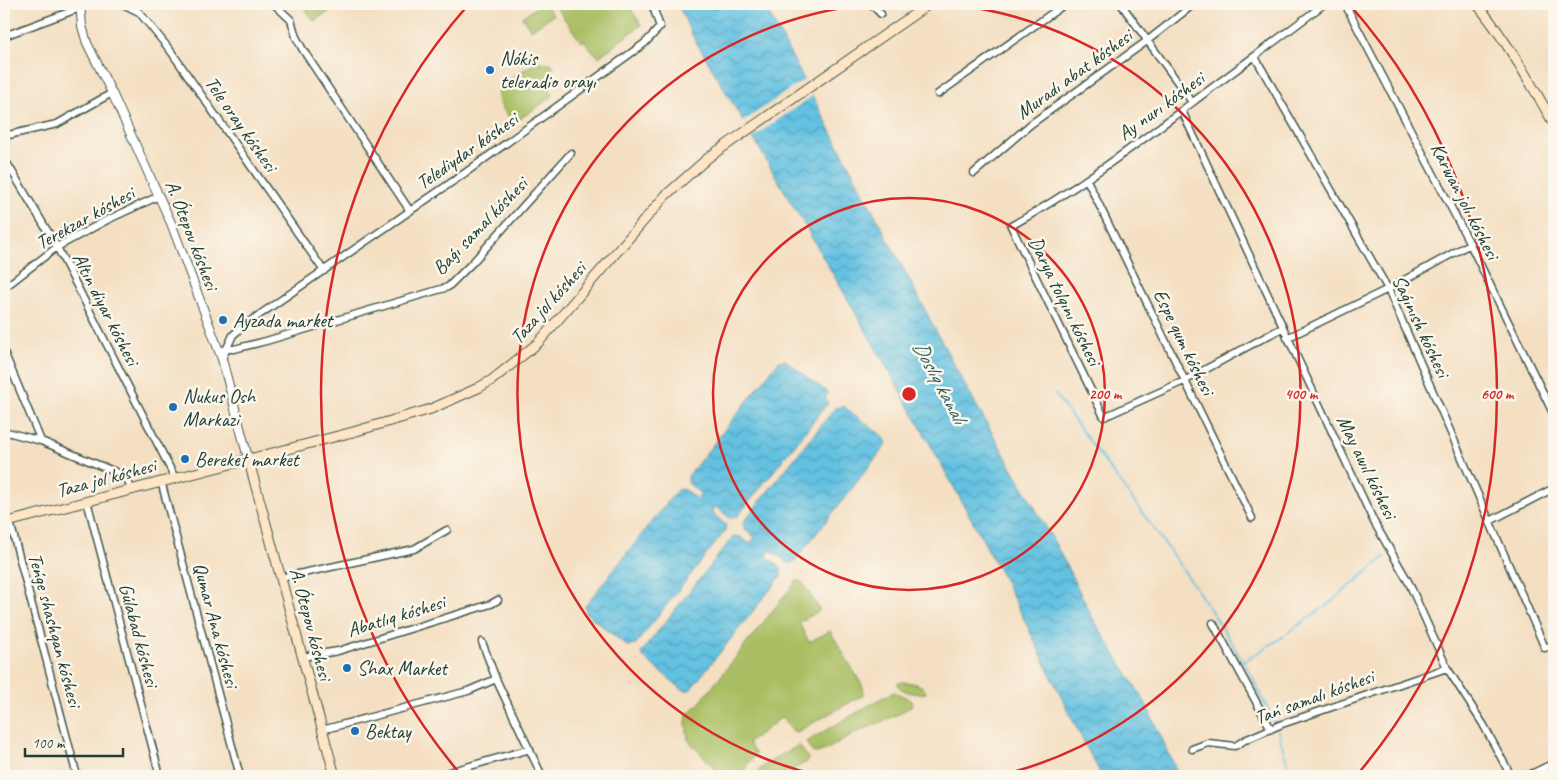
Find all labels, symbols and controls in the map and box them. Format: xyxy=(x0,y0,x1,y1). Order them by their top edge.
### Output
street label: Muradı abat kóshesi xyxy=(1011,22,1139,125)
place label: Nókis teleradio orayı xyxy=(500,46,597,94)
marker: Nókis teleradio orayı xyxy=(484,64,496,76)
street label: Ay nurı kóshesi xyxy=(1113,65,1211,146)
street label: Tele oray kóshesi xyxy=(199,71,284,178)
street label: Telediydar kóshesi xyxy=(411,106,524,195)
street label: Karwan jolı kóshesi xyxy=(1425,138,1506,266)
street label: Baǵı samal kóshesi xyxy=(427,170,534,280)
street label: A. Ótepov kóshesi xyxy=(160,177,225,295)
street label: Terekzar kóshesi xyxy=(31,180,141,255)
street label: Darya tolqını kóshesi xyxy=(1023,232,1108,372)
street label: Altın diyar kóshesi xyxy=(67,248,146,372)
street label: Taza jol kóshesi xyxy=(505,255,593,349)
street label: Saǵınısh kóshesi xyxy=(1386,271,1457,383)
street label: Espe qum kóshesi xyxy=(1148,285,1221,401)
place label: Ayzada market xyxy=(233,308,335,333)
marker: Ayzada market xyxy=(217,314,229,326)
water label: Doslıq kanalı xyxy=(907,336,974,431)
place label: Nukus Osh Markazi xyxy=(183,384,257,432)
centre of rings xyxy=(900,385,918,403)
text: 200 m xyxy=(1089,385,1123,404)
text: 400 m xyxy=(1285,385,1319,404)
text: 600 m xyxy=(1481,385,1515,404)
marker: Nukus Osh Markazi xyxy=(167,401,179,413)
street label: May awıl kóshesi xyxy=(1331,411,1404,525)
place label: Bereket market xyxy=(195,447,301,472)
street label: Taza jol kóshesi xyxy=(54,452,161,503)
marker: Bereket market xyxy=(179,453,191,465)
street label: Teńge shashqan kóshesi xyxy=(22,550,88,712)
street label: Qumar Ana kóshesi xyxy=(187,560,245,692)
street label: A. Ótepov kóshesi xyxy=(284,565,339,685)
street label: Gúlabad kóshesi xyxy=(113,581,165,692)
street label: Abatlıq kóshesi xyxy=(344,589,450,643)
place label: Shax Market xyxy=(357,656,449,681)
marker: Shax Market xyxy=(341,662,353,674)
street label: Tań samalı kóshesi xyxy=(1251,663,1379,730)
place label: Bektay xyxy=(365,719,413,744)
scale bar xyxy=(25,725,122,757)
marker: Bektay xyxy=(349,725,361,737)
text: 100 m xyxy=(32,734,66,753)

